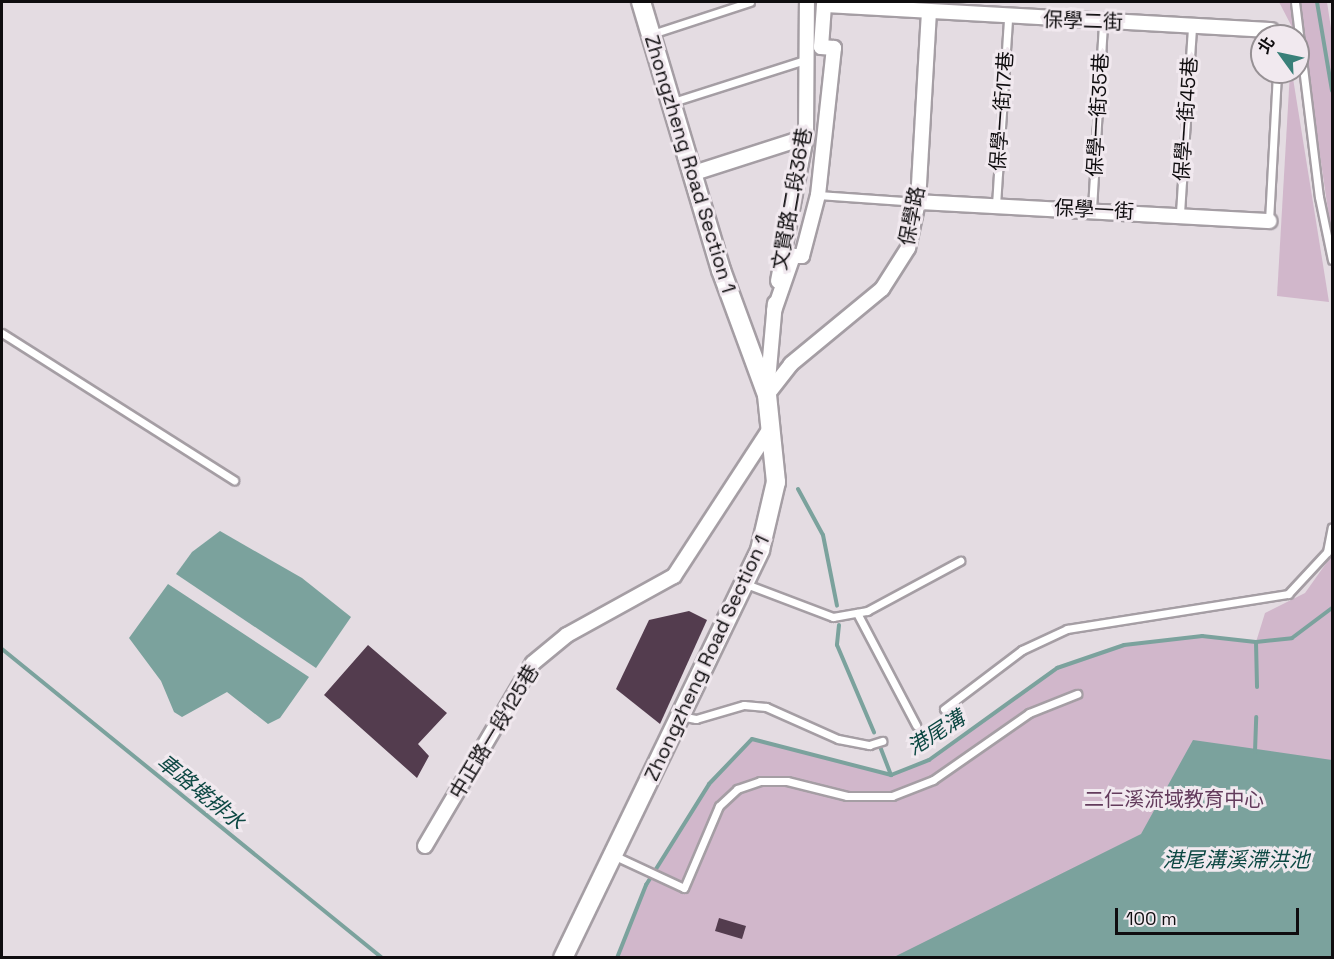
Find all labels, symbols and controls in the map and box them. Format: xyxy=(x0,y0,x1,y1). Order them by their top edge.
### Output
street label: 保學二街 xyxy=(1043,8,1123,34)
north arrow xyxy=(1250,24,1310,84)
street label: Zhongzheng Road Section 1 xyxy=(639,32,741,296)
text: 北 xyxy=(1253,33,1279,57)
street label: 保學一街17巷 xyxy=(986,50,1018,172)
street label: 保學一街35巷 xyxy=(1083,52,1113,178)
street label: 保學一街45巷 xyxy=(1170,56,1202,182)
street label: 文賢路二段36巷 xyxy=(768,126,816,272)
street label: 保學路 xyxy=(894,184,930,248)
street label: 保學一街 xyxy=(1053,196,1135,224)
street label: Zhongzheng Road Section 1 xyxy=(639,531,775,785)
street label: 中正路一段125巷 xyxy=(444,661,544,803)
water label: 港尾溝 xyxy=(903,706,969,760)
water label: 車路墘排水 xyxy=(152,749,250,835)
park label: 二仁溪流域教育中心 xyxy=(1084,787,1264,811)
water label: 港尾溝溪滯洪池 xyxy=(1163,847,1309,873)
scale bar xyxy=(1118,896,1302,934)
text: 100 m xyxy=(1126,907,1177,930)

